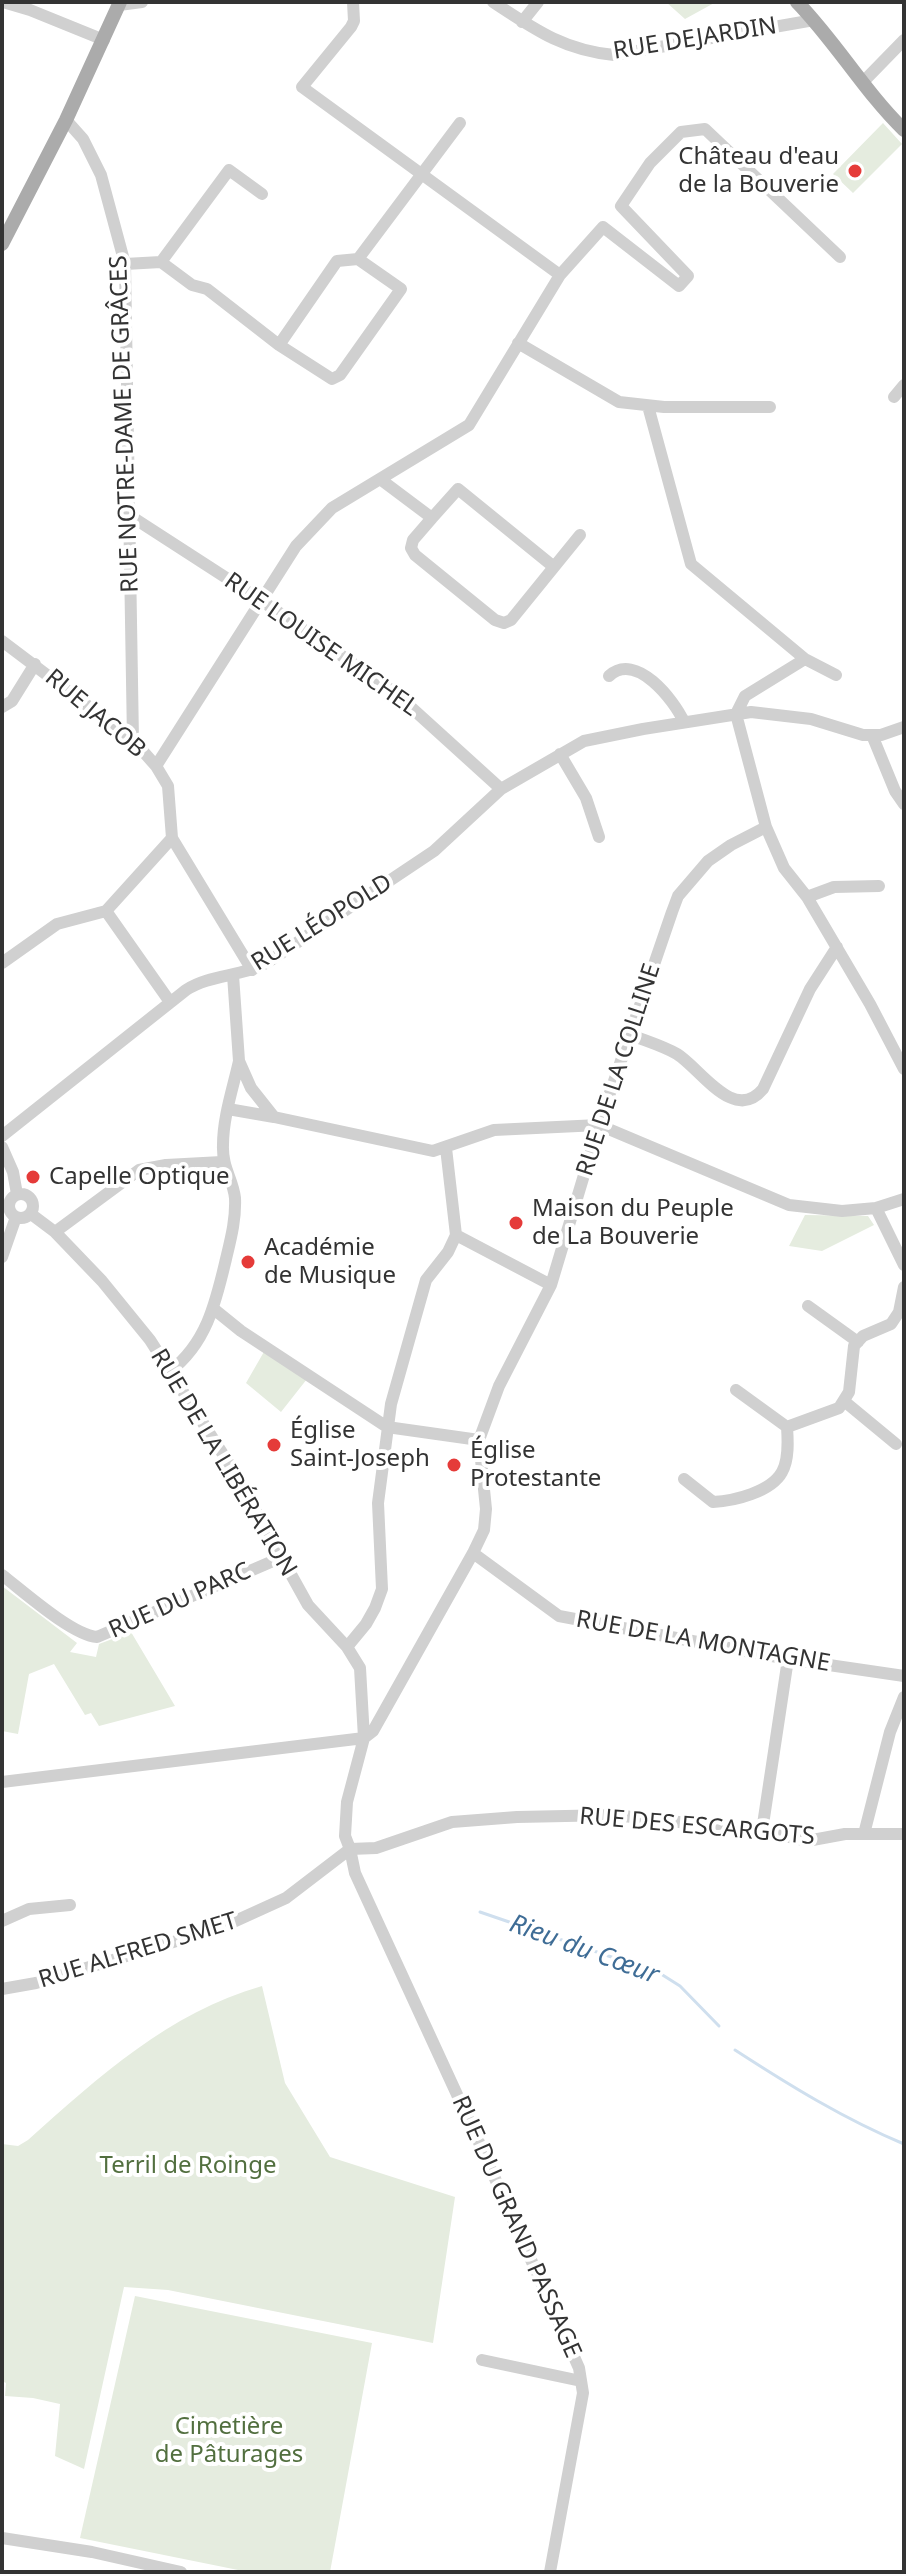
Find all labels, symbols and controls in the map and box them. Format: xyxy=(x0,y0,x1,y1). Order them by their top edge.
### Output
street label: RUE DEJARDIN xyxy=(611,12,779,66)
place label: Château d'eau de la Bouverie xyxy=(678,143,839,199)
marker: Château d'eau de la Bouverie xyxy=(846,162,864,180)
street label: RUE NOTRE-DAME DE GRÂCES xyxy=(105,255,145,593)
street label: RUE LOUISE MICHEL xyxy=(218,567,424,723)
street label: RUE JACOB xyxy=(39,664,151,764)
street label: RUE LÉOPOLD xyxy=(246,868,398,978)
street label: RUE DE LA COLLINE xyxy=(571,960,667,1180)
place label: Capelle Optique xyxy=(49,1163,230,1191)
marker: Capelle Optique xyxy=(24,1168,42,1186)
place label: Maison du Peuple de La Bouverie xyxy=(532,1195,734,1251)
marker: Maison du Peuple de La Bouverie xyxy=(507,1214,525,1232)
place label: Académie de Musique xyxy=(264,1234,396,1290)
marker: Académie de Musique xyxy=(239,1253,257,1271)
street label: RUE DE LA LIBÉRATION xyxy=(144,1344,302,1582)
place label: Église Saint-Joseph xyxy=(290,1417,430,1473)
marker: Église Saint-Joseph xyxy=(265,1436,283,1454)
place label: Église Protestante xyxy=(470,1437,601,1493)
marker: Église Protestante xyxy=(445,1456,463,1474)
street label: RUE DU PARC xyxy=(105,1557,255,1645)
street label: RUE DE LA MONTAGNE xyxy=(574,1605,832,1679)
street label: RUE DES ESCARGOTS xyxy=(578,1802,816,1852)
street label: RUE ALFRED SMET xyxy=(35,1907,241,1995)
water label: Rieu du Cœur xyxy=(505,1909,663,1991)
street label: RUE DU GRAND PASSAGE xyxy=(445,2092,587,2362)
park label: Terril de Roinge xyxy=(100,2152,276,2180)
park label: Cimetière de Pâturages xyxy=(155,2413,303,2469)

